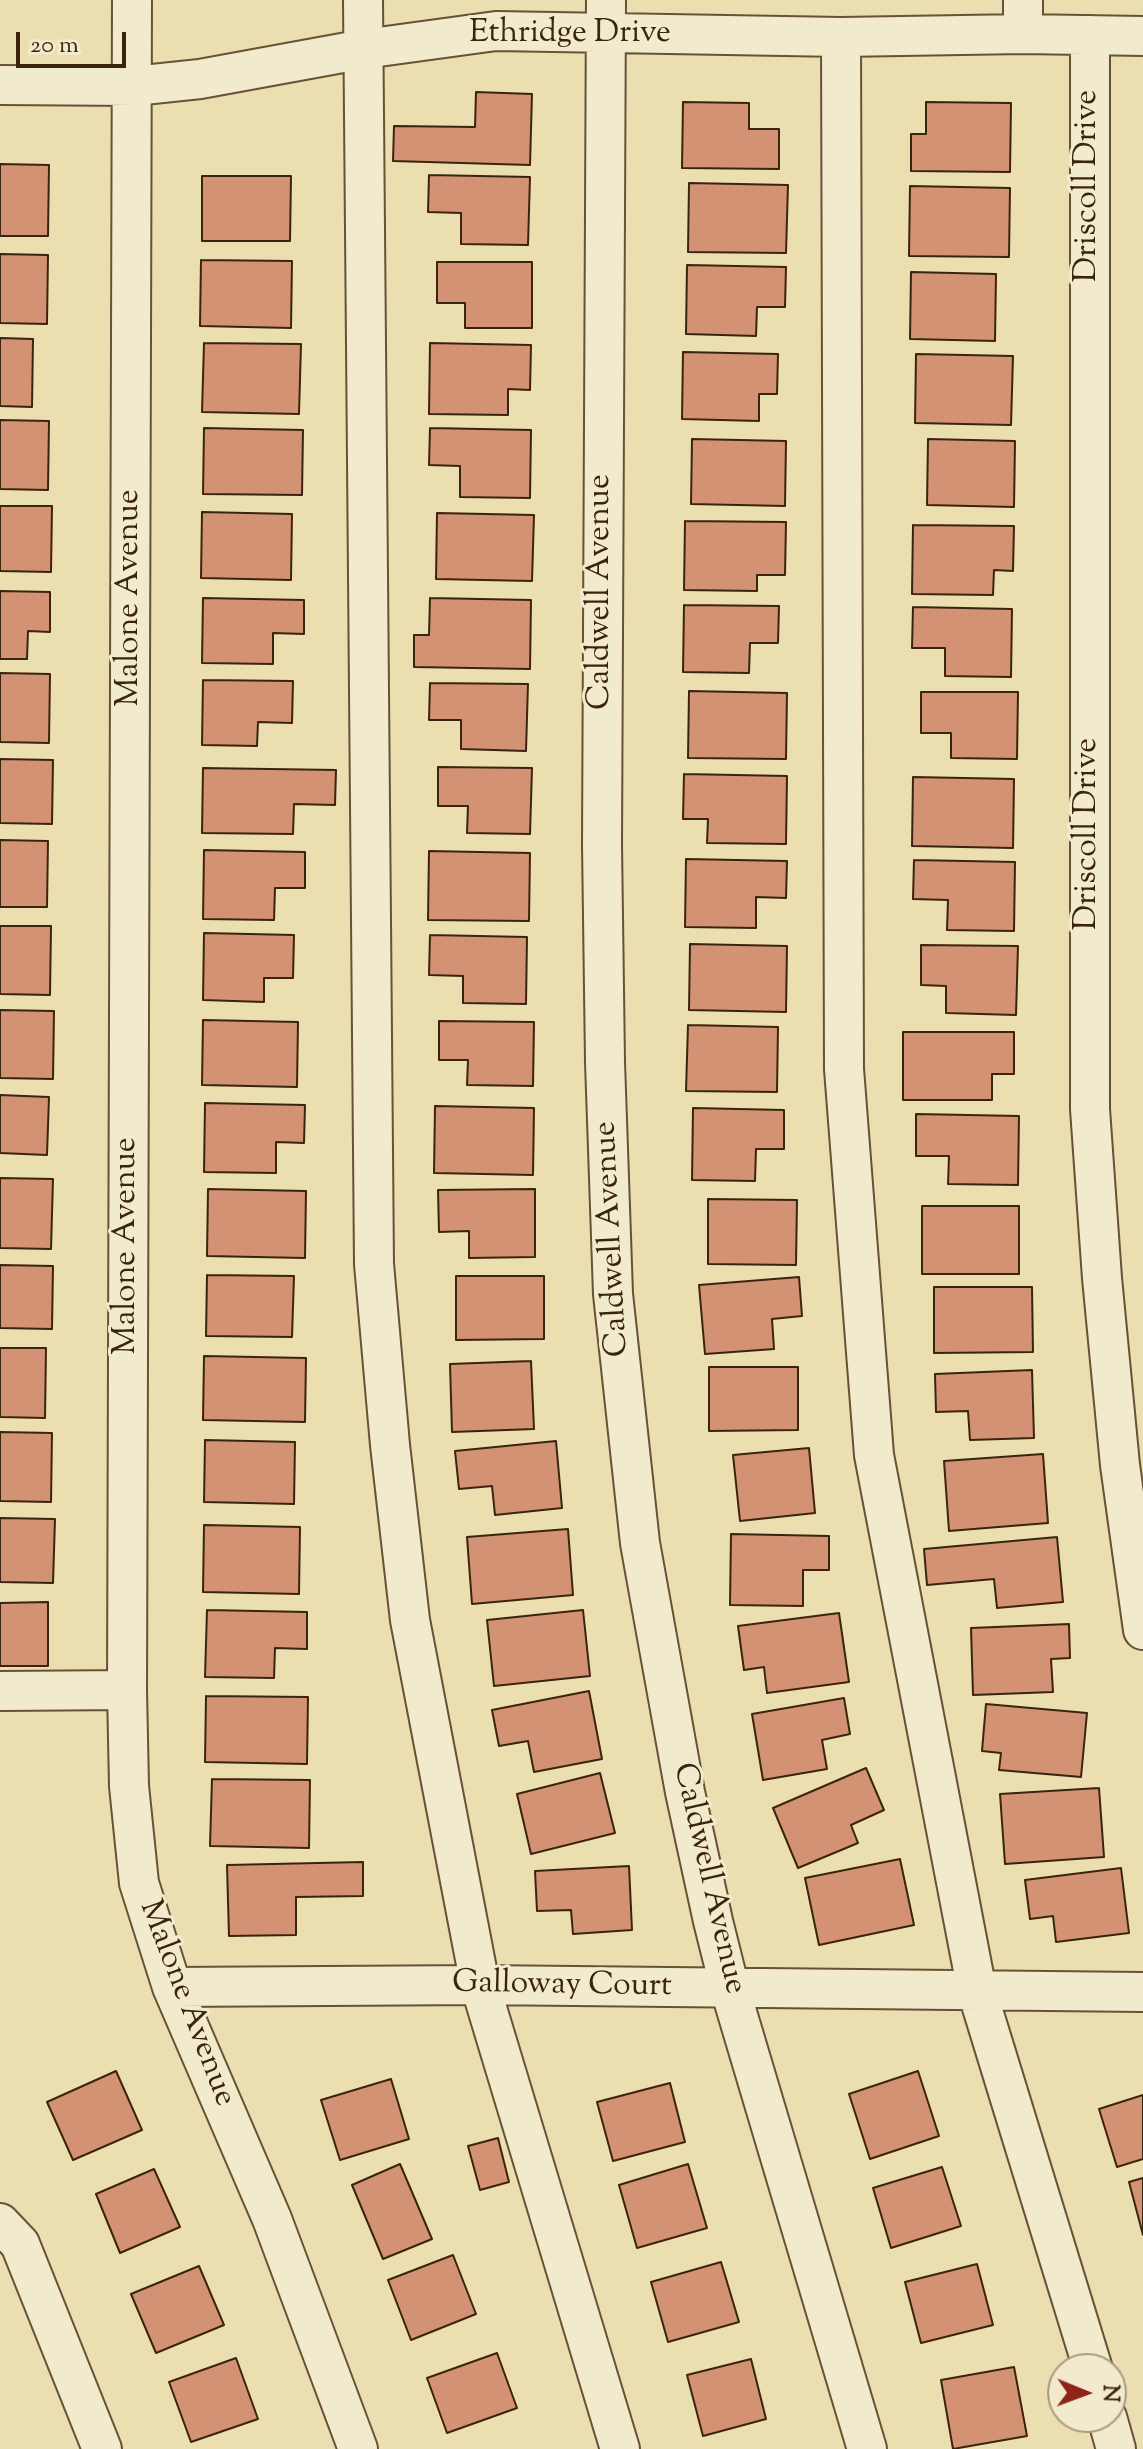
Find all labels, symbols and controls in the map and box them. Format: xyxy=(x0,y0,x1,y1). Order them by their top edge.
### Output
scale bar xyxy=(20,16,130,66)
street label: Ethridge Drive xyxy=(469,17,671,55)
text: 20 m xyxy=(30,29,79,63)
street label: Driscoll Drive xyxy=(1071,90,1109,282)
street label: Caldwell Avenue xyxy=(584,474,622,710)
street label: Malone Avenue xyxy=(113,489,151,707)
street label: Driscoll Drive xyxy=(1071,738,1109,930)
street label: Caldwell Avenue xyxy=(589,1120,639,1358)
street label: Malone Avenue xyxy=(110,1137,148,1355)
street label: Caldwell Avenue xyxy=(662,1760,752,1998)
street label: Malone Avenue xyxy=(128,1896,242,2112)
street label: Galloway Court xyxy=(452,1966,672,2008)
north arrow xyxy=(1047,2353,1127,2433)
text: N xyxy=(1093,2384,1125,2402)

